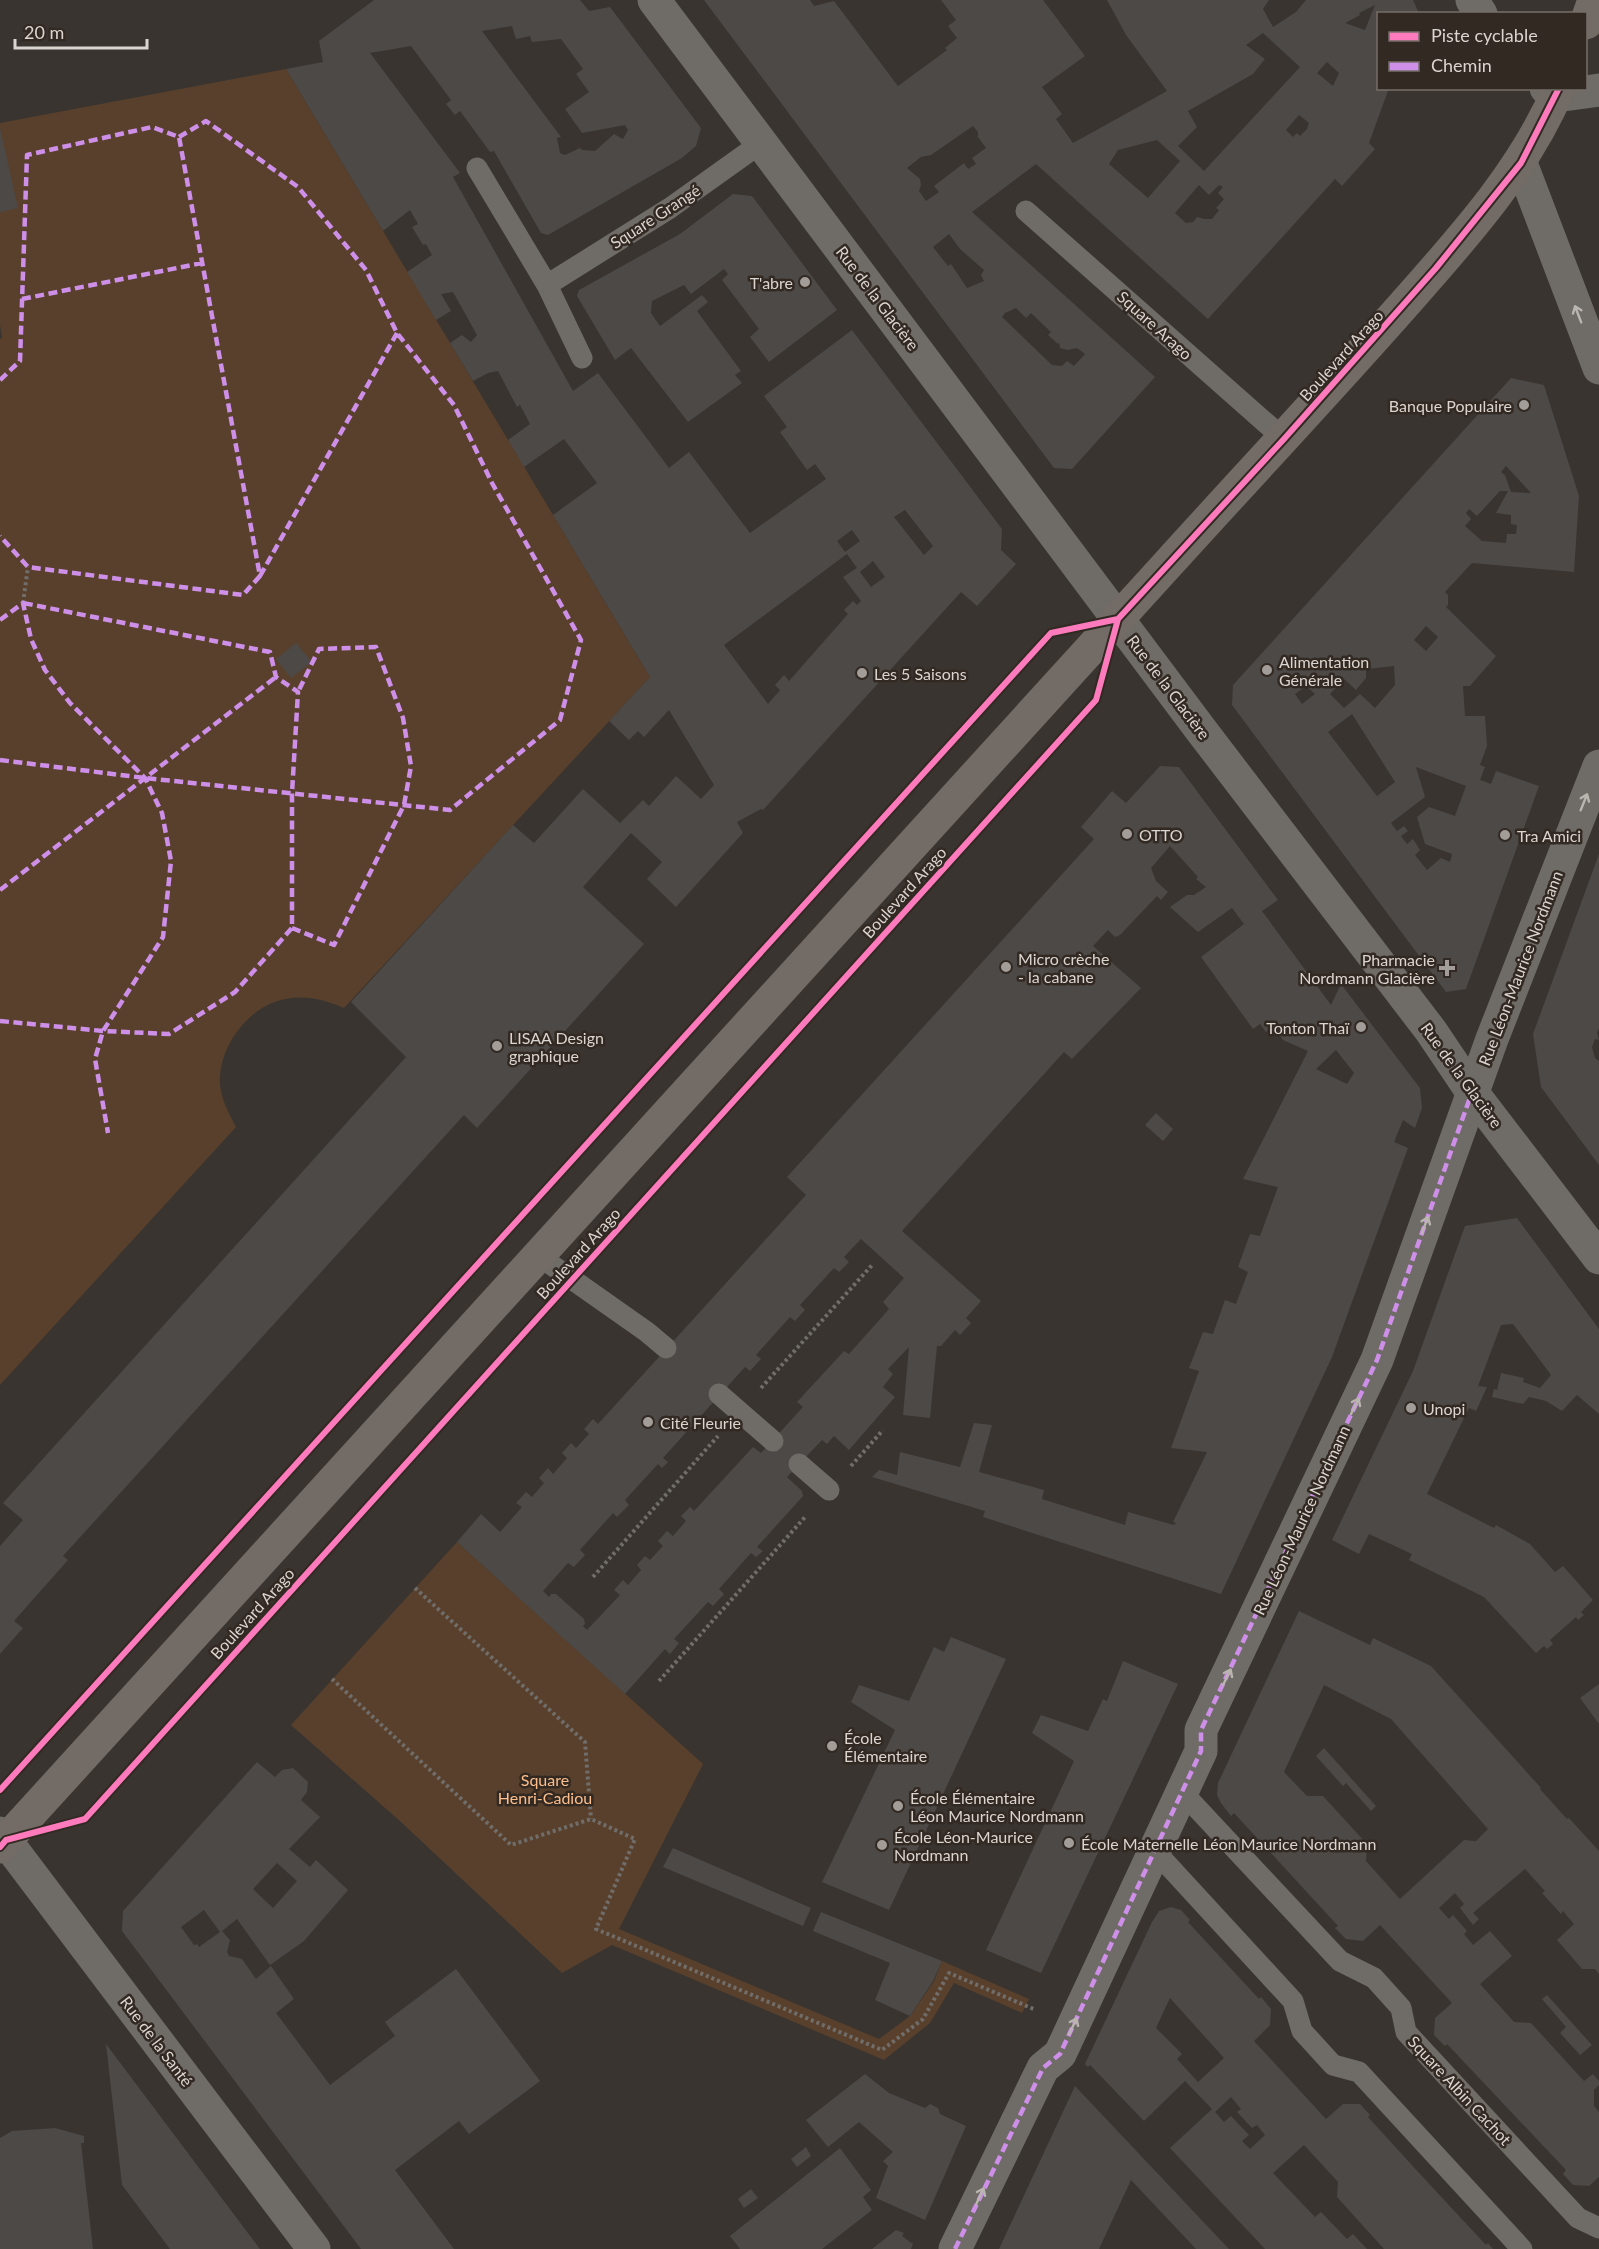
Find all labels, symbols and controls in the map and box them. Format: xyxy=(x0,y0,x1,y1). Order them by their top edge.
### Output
scale bar xyxy=(15,12,147,50)
legend xyxy=(1377,12,1587,90)
text: 20 m xyxy=(24,21,64,43)
text: Piste cyclable xyxy=(1431,24,1538,46)
text: Chemin xyxy=(1431,54,1492,76)
street label: Square Grangé xyxy=(607,180,703,252)
street label: Rue de la Glacière xyxy=(833,242,923,354)
place label: T'abre xyxy=(750,273,793,292)
marker: T'abre xyxy=(798,275,812,289)
street label: Square Arago xyxy=(1114,287,1196,363)
one-way arrow xyxy=(1572,305,1583,323)
street label: Boulevard Arago xyxy=(1295,306,1387,404)
place label: Banque Populaire xyxy=(1389,396,1512,415)
marker: Banque Populaire xyxy=(1517,398,1531,412)
street label: Rue de la Glacière xyxy=(1124,631,1214,743)
place label: Alimentation Générale xyxy=(1279,652,1369,689)
marker: Alimentation Générale xyxy=(1260,663,1274,677)
place label: Les 5 Saisons xyxy=(874,664,967,683)
marker: Les 5 Saisons xyxy=(855,666,869,680)
one-way arrow xyxy=(1579,793,1590,812)
place label: OTTO xyxy=(1139,825,1183,844)
place label: Tra Amici xyxy=(1517,826,1581,845)
marker: OTTO xyxy=(1120,827,1134,841)
marker: Tra Amici xyxy=(1498,828,1512,842)
street label: Boulevard Arago xyxy=(858,843,950,941)
street label: Rue Léon-Maurice Nordmann xyxy=(1474,868,1566,1068)
place label: Micro crèche - la cabane xyxy=(1018,949,1109,986)
place label: Pharmacie Nordmann Glacière xyxy=(1299,950,1435,987)
marker: Micro crèche - la cabane xyxy=(999,960,1013,974)
marker: Pharmacie Nordmann Glacière xyxy=(1440,961,1454,975)
place label: Tonton Thaï xyxy=(1266,1018,1350,1037)
street label: Rue de la Glacière xyxy=(1417,1019,1507,1131)
marker: Tonton Thaï xyxy=(1354,1020,1368,1034)
place label: LISAA Design graphique xyxy=(509,1028,604,1065)
marker: LISAA Design graphique xyxy=(490,1039,504,1053)
street label: Boulevard Arago xyxy=(532,1204,624,1302)
one-way arrow xyxy=(1421,1216,1432,1234)
one-way arrow xyxy=(1349,1398,1361,1416)
place label: Unopi xyxy=(1423,1399,1465,1418)
marker: Unopi xyxy=(1404,1401,1418,1415)
place label: Cité Fleurie xyxy=(660,1413,741,1432)
marker: Cité Fleurie xyxy=(641,1415,655,1429)
street label: Rue Léon-Maurice Nordmann xyxy=(1249,1422,1353,1618)
street label: Boulevard Arago xyxy=(206,1564,298,1662)
one-way arrow xyxy=(1221,1669,1233,1687)
place label: École Élémentaire xyxy=(844,1728,927,1765)
marker: École Élémentaire xyxy=(825,1739,839,1753)
park label: Square Henri-Cadiou xyxy=(498,1770,592,1807)
place label: École Élémentaire Léon Maurice Nordmann xyxy=(910,1788,1084,1825)
marker: École Élémentaire Léon Maurice Nordmann xyxy=(891,1799,905,1813)
place label: École Léon-Maurice Nordmann xyxy=(894,1827,1033,1864)
place label: École Maternelle Léon Maurice Nordmann xyxy=(1081,1834,1377,1853)
marker: École Maternelle Léon Maurice Nordmann xyxy=(1062,1836,1076,1850)
marker: École Léon-Maurice Nordmann xyxy=(875,1838,889,1852)
street label: Rue de la Santé xyxy=(117,1992,197,2090)
one-way arrow xyxy=(1067,2018,1079,2036)
street label: Square Albin Cachot xyxy=(1405,2032,1516,2149)
one-way arrow xyxy=(975,2188,987,2206)

